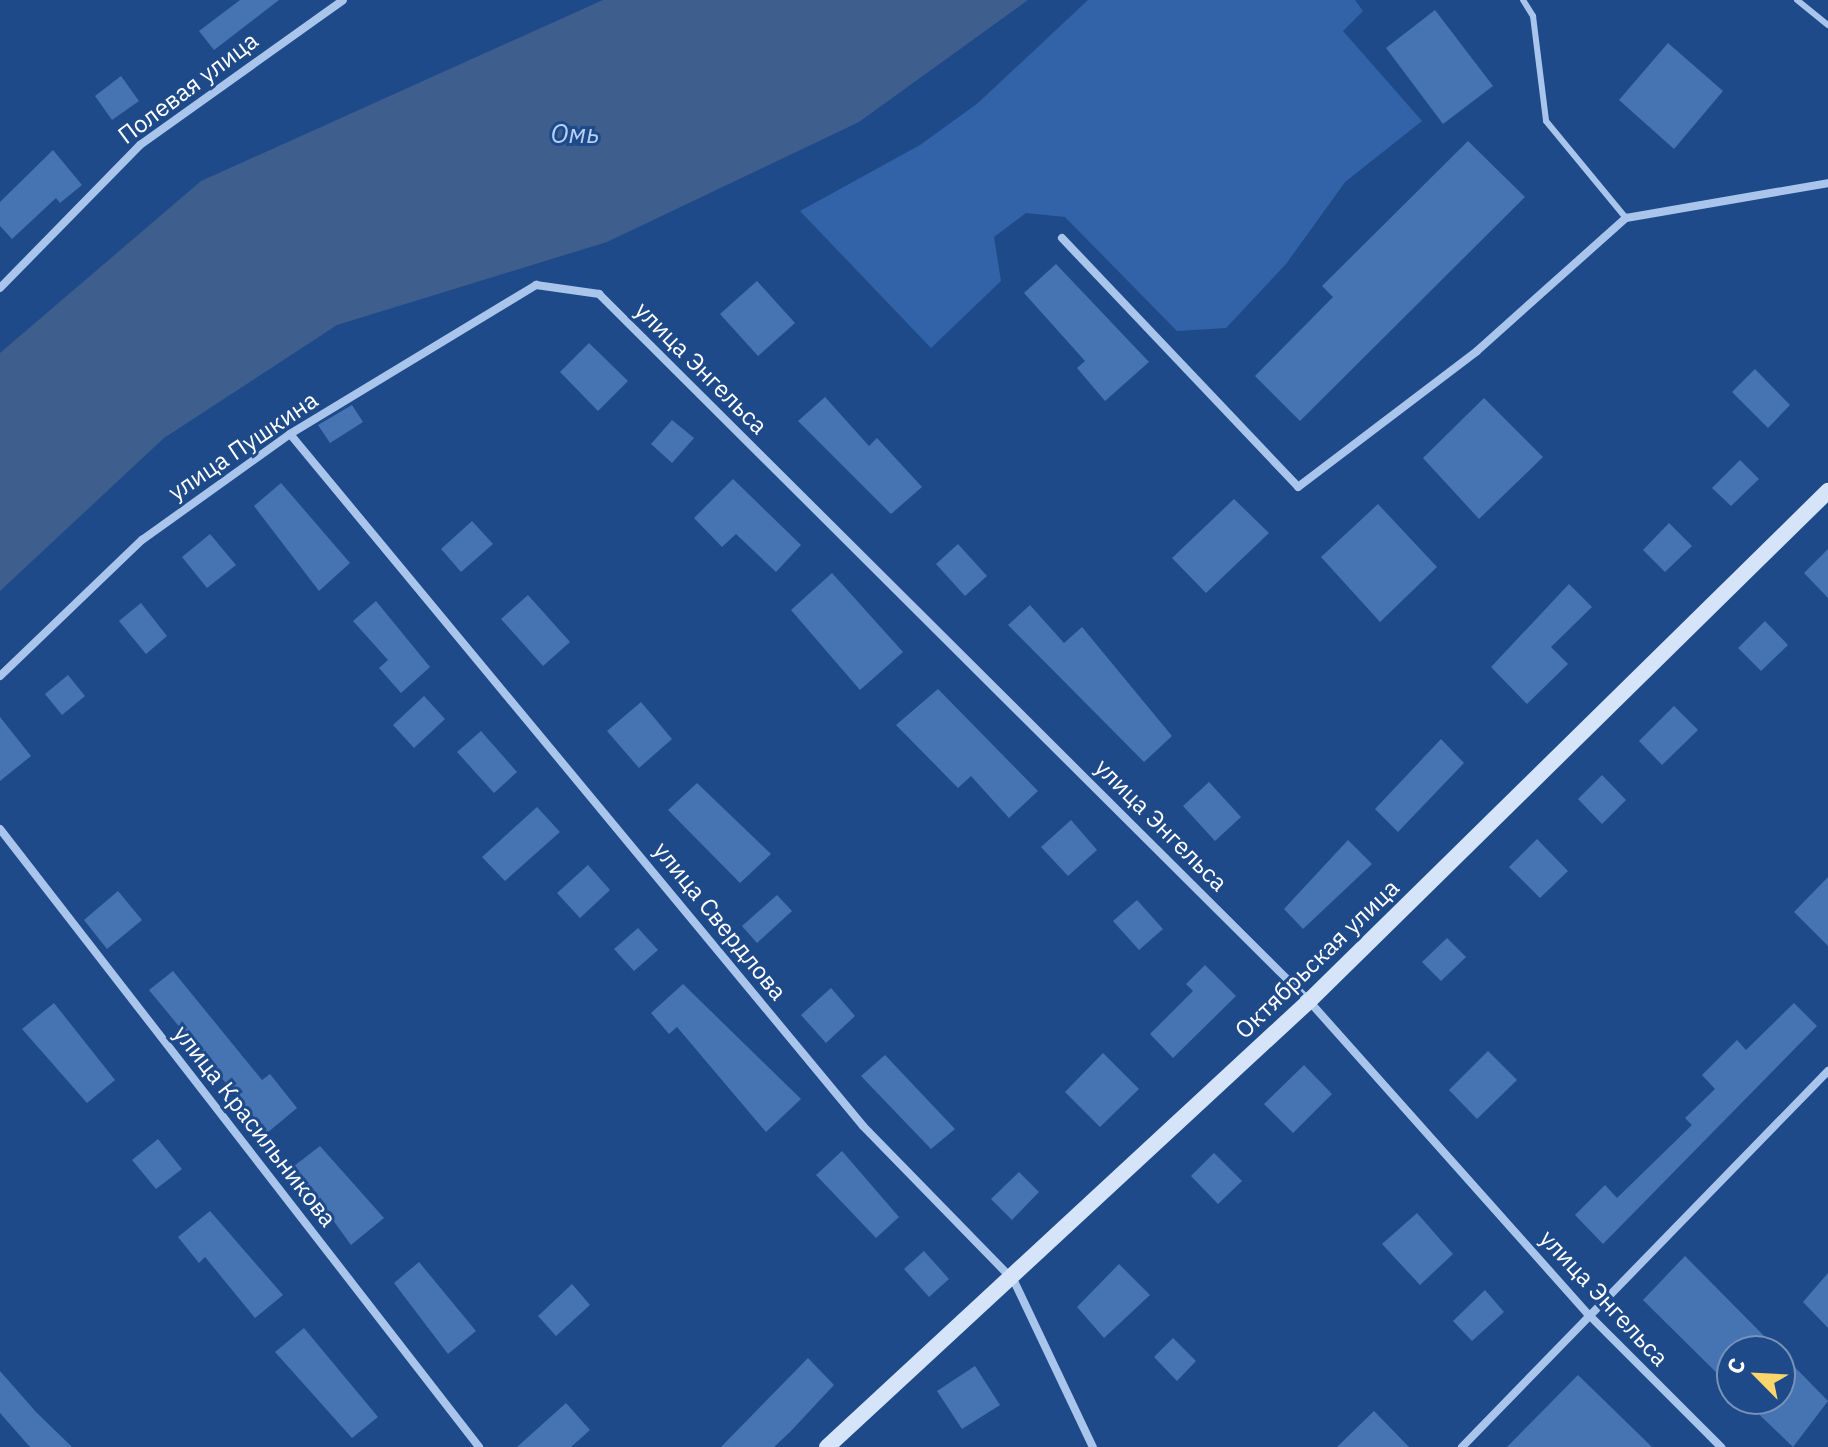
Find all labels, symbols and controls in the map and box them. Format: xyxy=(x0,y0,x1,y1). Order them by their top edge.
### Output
street label: Полевая улица xyxy=(112,26,264,150)
water label: Омь xyxy=(551,118,599,150)
street label: улица Энгельса xyxy=(629,296,773,440)
street label: улица Пушкина xyxy=(163,385,323,507)
street label: улица Энгельса xyxy=(1089,753,1233,897)
street label: улица Свердлова xyxy=(647,836,793,1006)
street label: Октябрьская улица xyxy=(1229,873,1405,1045)
street label: улица Красильникова xyxy=(167,1020,343,1232)
street label: улица Энгельса xyxy=(1534,1224,1674,1372)
north arrow xyxy=(1716,1335,1796,1415)
text: С xyxy=(1719,1353,1752,1378)

